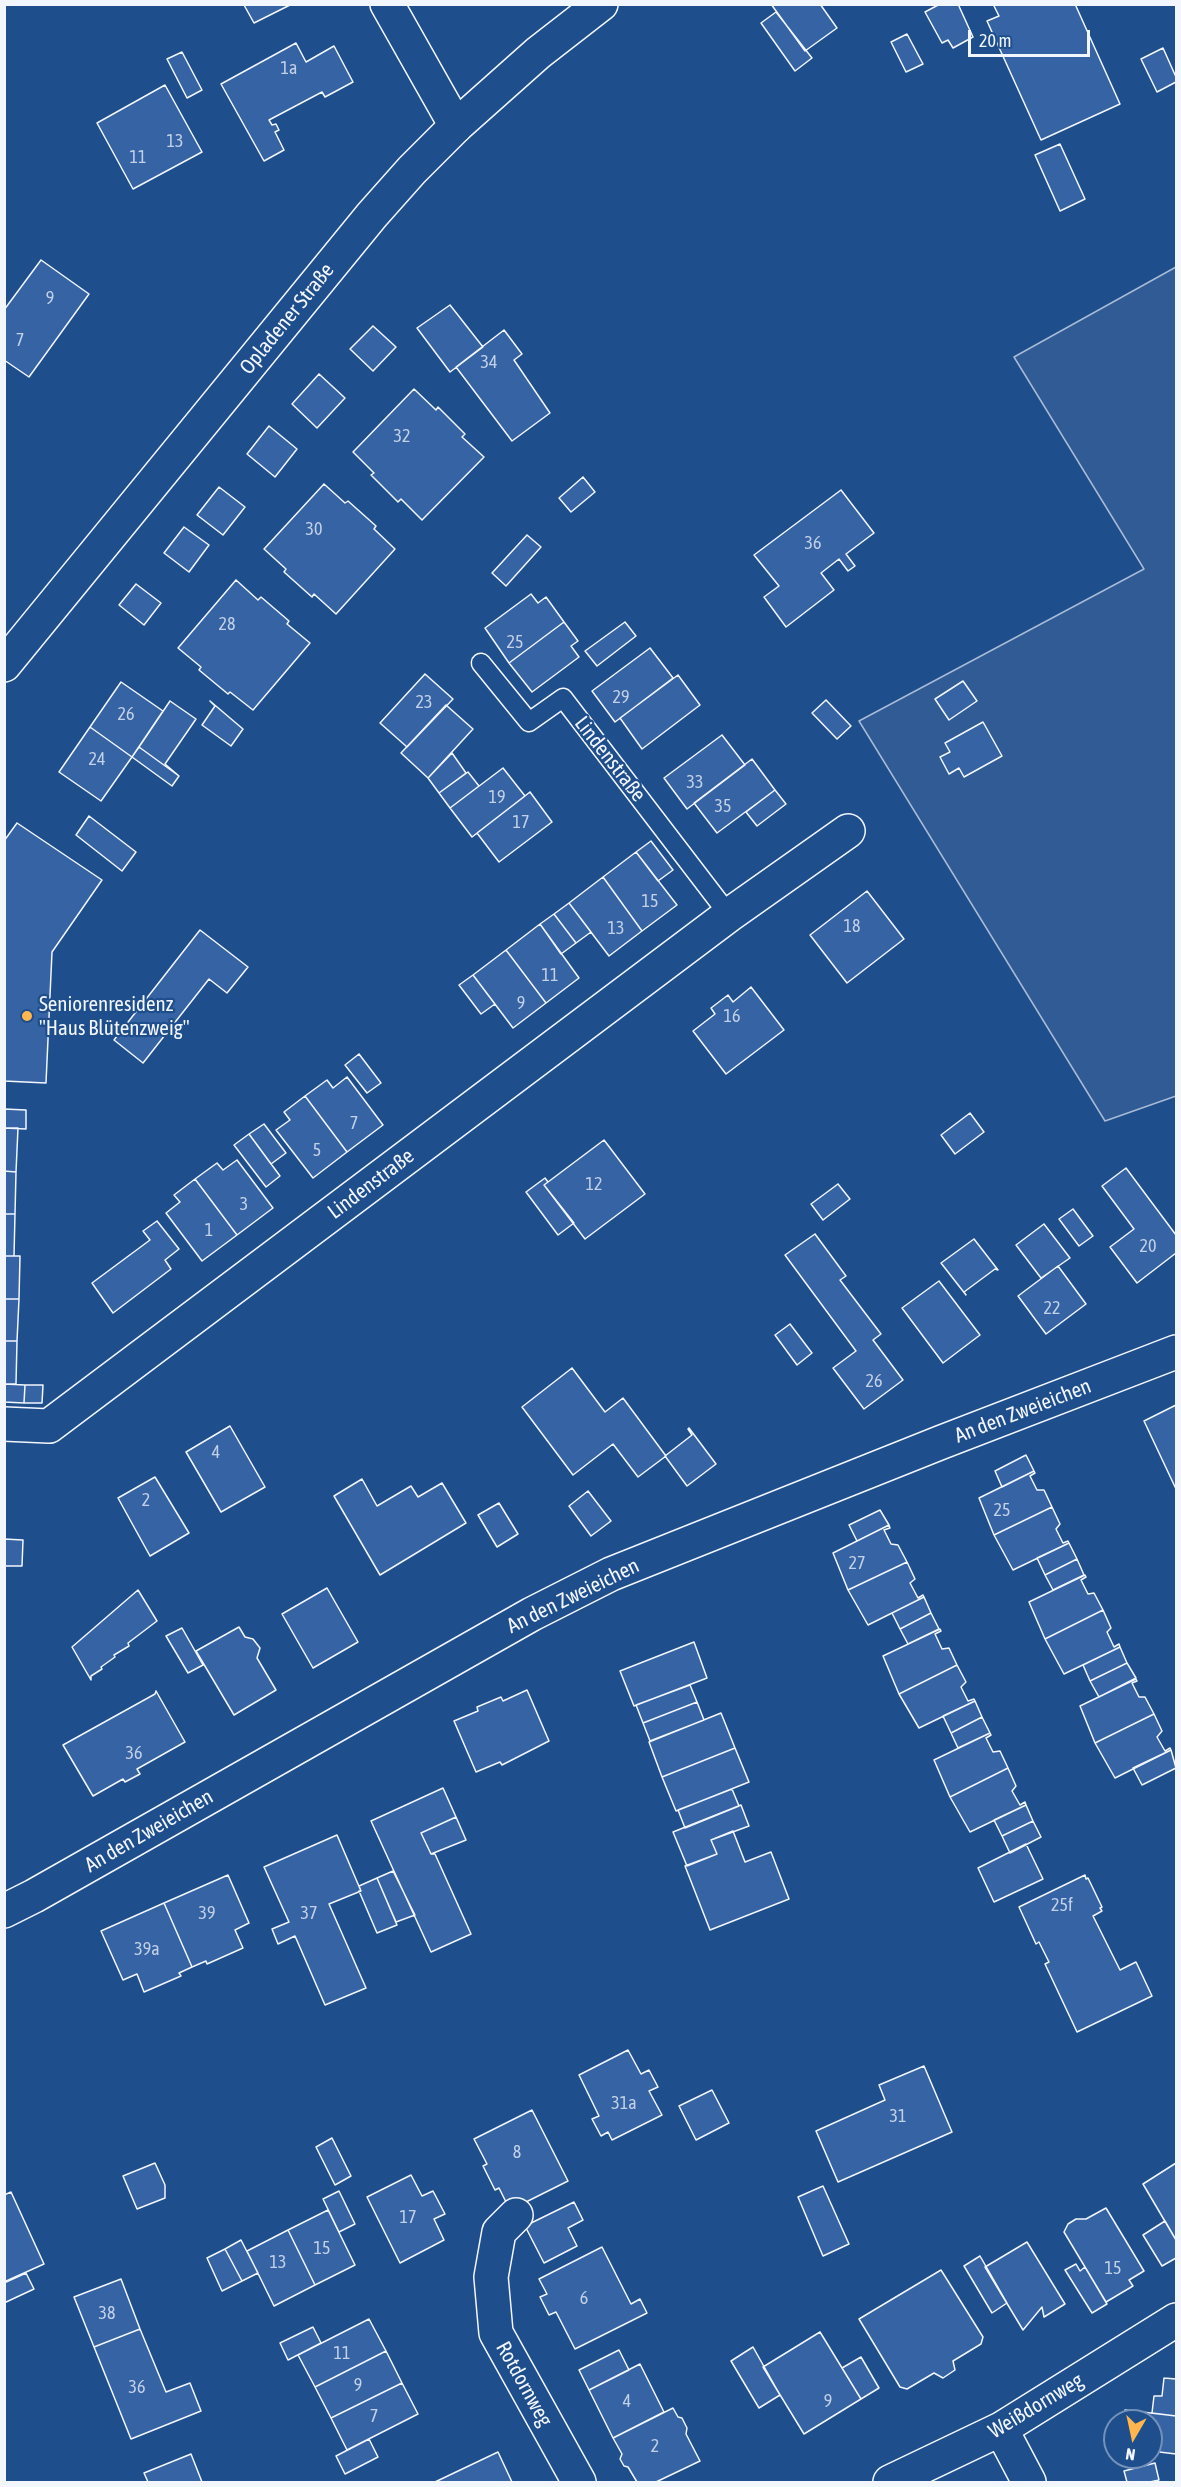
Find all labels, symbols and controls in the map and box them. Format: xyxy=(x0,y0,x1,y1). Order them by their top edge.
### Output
scale bar xyxy=(971,18,1092,56)
text: 20 m xyxy=(979,30,1011,51)
house number: 1a xyxy=(281,57,297,79)
house number: 13 xyxy=(167,130,183,152)
house number: 11 xyxy=(130,146,146,168)
street label: Opladener Straße xyxy=(235,258,339,380)
house number: 9 xyxy=(46,287,54,309)
house number: 7 xyxy=(16,329,24,351)
house number: 34 xyxy=(481,351,497,373)
house number: 32 xyxy=(394,425,410,447)
house number: 30 xyxy=(306,518,322,540)
house number: 36 xyxy=(805,532,821,554)
house number: 28 xyxy=(219,613,235,635)
house number: 25 xyxy=(507,631,523,653)
house number: 29 xyxy=(613,686,629,708)
house number: 23 xyxy=(416,691,432,713)
house number: 26 xyxy=(118,703,134,725)
street label: Lindenstraße xyxy=(569,711,651,807)
house number: 24 xyxy=(89,748,105,770)
house number: 33 xyxy=(687,771,703,793)
house number: 19 xyxy=(489,786,505,808)
house number: 35 xyxy=(715,795,731,817)
house number: 17 xyxy=(513,811,529,833)
house number: 15 xyxy=(642,890,658,912)
house number: 18 xyxy=(844,915,860,937)
house number: 13 xyxy=(608,917,624,939)
house number: 11 xyxy=(542,964,558,986)
place label: Seniorenresidenz "Haus Blütenzweig" xyxy=(39,991,190,1041)
house number: 9 xyxy=(517,992,525,1014)
house number: 16 xyxy=(724,1005,740,1027)
marker: Seniorenresidenz "Haus Blütenzweig" xyxy=(20,1009,34,1023)
house number: 7 xyxy=(350,1112,358,1134)
house number: 5 xyxy=(313,1139,321,1161)
street label: Lindenstraße xyxy=(323,1143,419,1225)
house number: 12 xyxy=(586,1173,602,1195)
house number: 3 xyxy=(240,1193,248,1215)
house number: 1 xyxy=(205,1219,213,1241)
house number: 20 xyxy=(1140,1235,1156,1257)
house number: 22 xyxy=(1044,1297,1060,1319)
house number: 26 xyxy=(866,1370,882,1392)
street label: An den Zweieichen xyxy=(951,1373,1095,1449)
house number: 4 xyxy=(212,1441,220,1463)
house number: 2 xyxy=(142,1489,150,1511)
house number: 25 xyxy=(994,1499,1010,1521)
house number: 27 xyxy=(849,1552,865,1574)
street label: An den Zweieichen xyxy=(503,1553,643,1639)
house number: 36 xyxy=(126,1742,142,1764)
street label: An den Zweieichen xyxy=(80,1784,218,1878)
house number: 25f xyxy=(1051,1894,1073,1916)
house number: 39 xyxy=(199,1902,215,1924)
house number: 37 xyxy=(301,1902,317,1924)
house number: 39a xyxy=(134,1938,160,1960)
house number: 31a xyxy=(611,2092,637,2114)
house number: 31 xyxy=(890,2105,906,2127)
house number: 8 xyxy=(513,2141,521,2163)
house number: 17 xyxy=(400,2206,416,2228)
house number: 15 xyxy=(314,2237,330,2259)
house number: 13 xyxy=(270,2251,286,2273)
house number: 15 xyxy=(1105,2257,1121,2279)
house number: 6 xyxy=(580,2287,588,2309)
house number: 38 xyxy=(99,2302,115,2324)
street label: Rotdornweg xyxy=(490,2337,558,2431)
house number: 11 xyxy=(334,2342,350,2364)
street label: Weißdornweg xyxy=(984,2368,1088,2444)
house number: 9 xyxy=(354,2374,362,2396)
house number: 36 xyxy=(129,2376,145,2398)
house number: 4 xyxy=(623,2390,631,2412)
house number: 9 xyxy=(824,2390,832,2412)
house number: 7 xyxy=(370,2405,378,2427)
north arrow xyxy=(1103,2409,1163,2469)
house number: 2 xyxy=(651,2435,659,2457)
text: N xyxy=(1124,2445,1137,2464)

